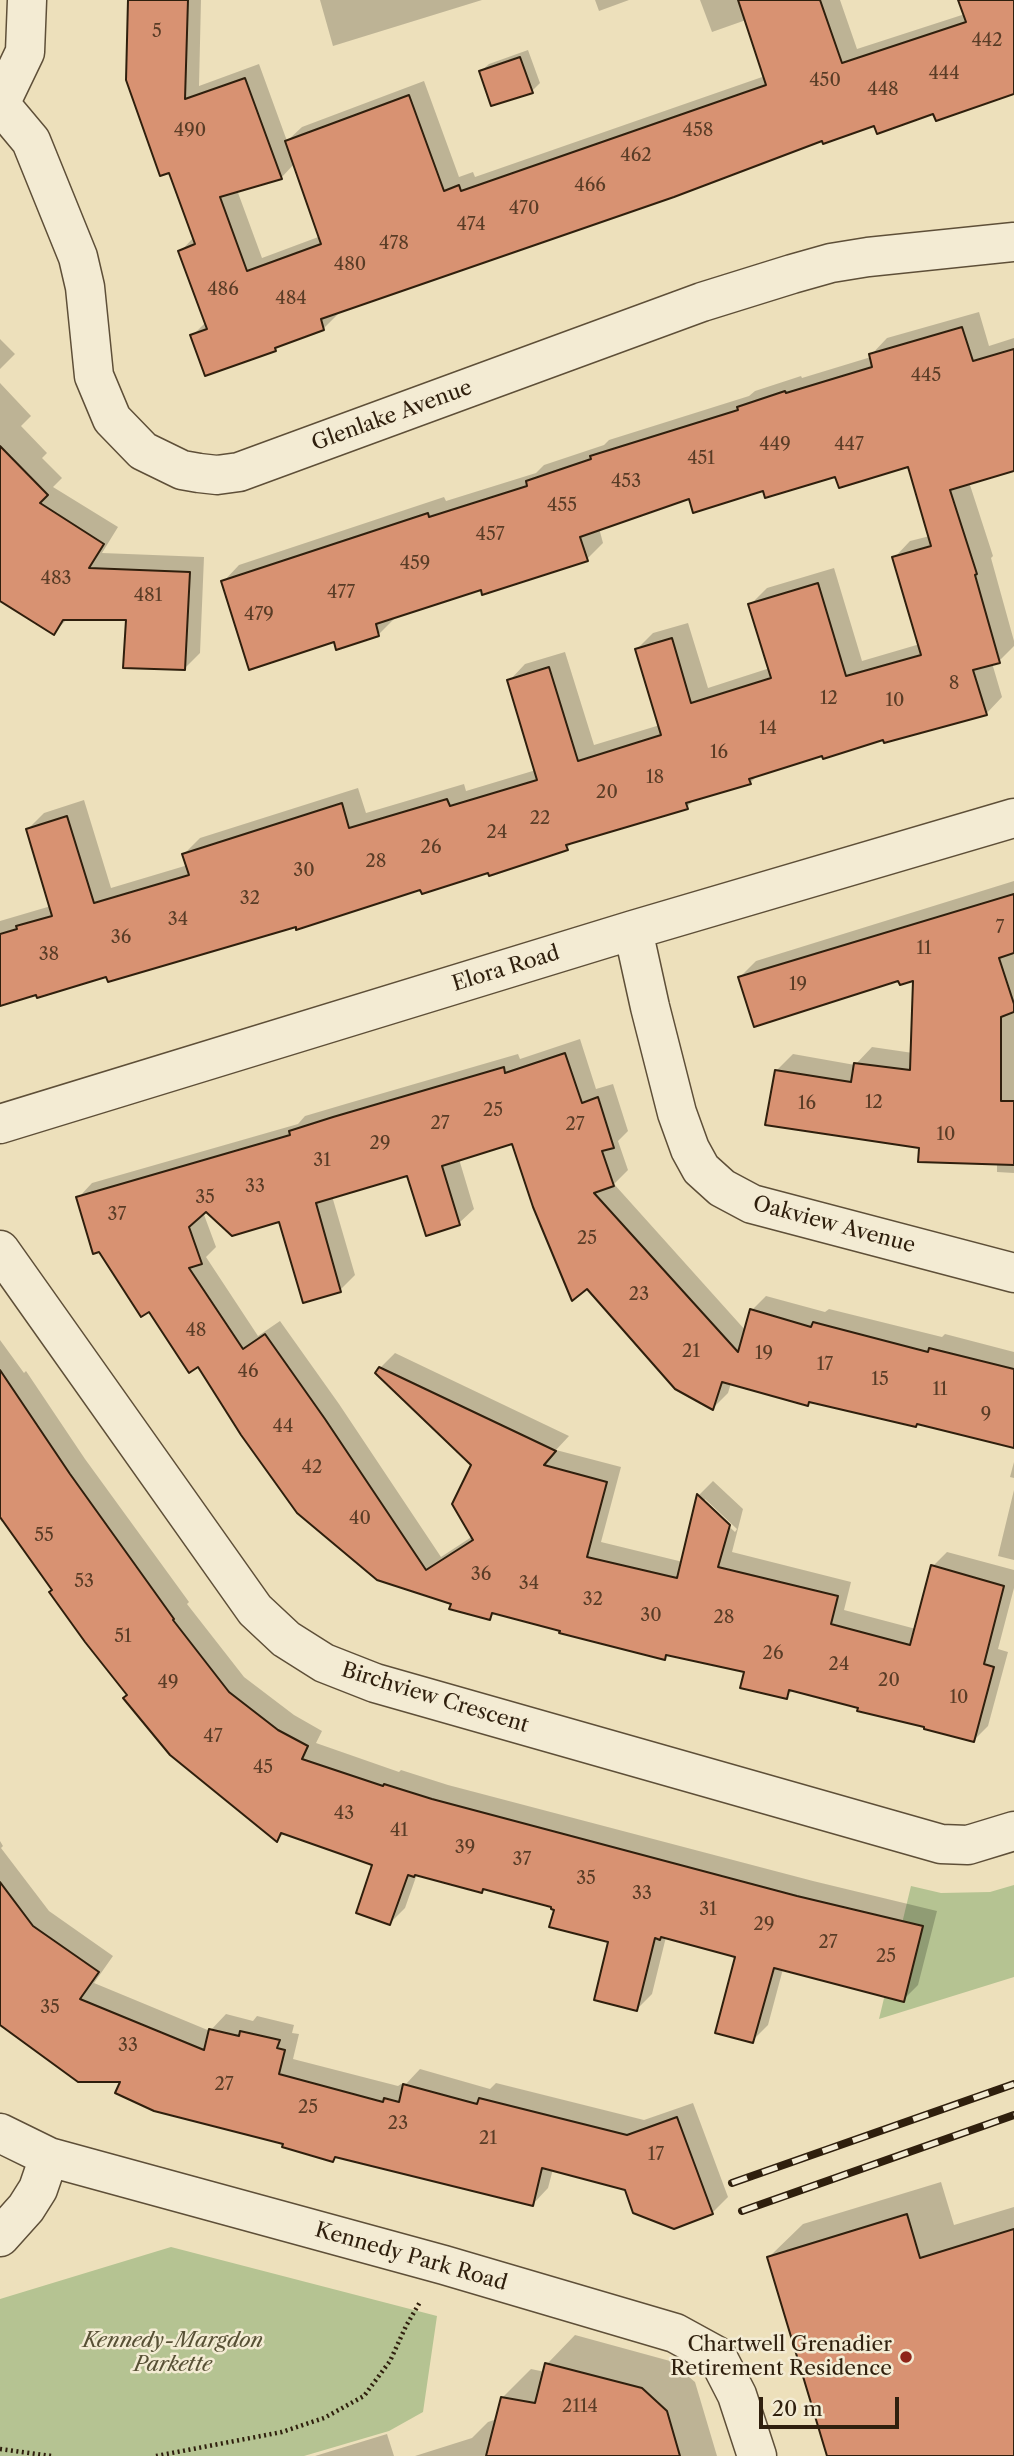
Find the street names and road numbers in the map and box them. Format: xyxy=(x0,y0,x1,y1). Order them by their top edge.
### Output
street label: Glenlake Avenue xyxy=(308,375,476,457)
street label: Elora Road xyxy=(449,941,563,997)
street label: Oakview Avenue xyxy=(750,1191,918,1259)
street label: Birchview Crescent xyxy=(338,1658,532,1738)
street label: Kennedy Park Road xyxy=(312,2218,510,2296)

